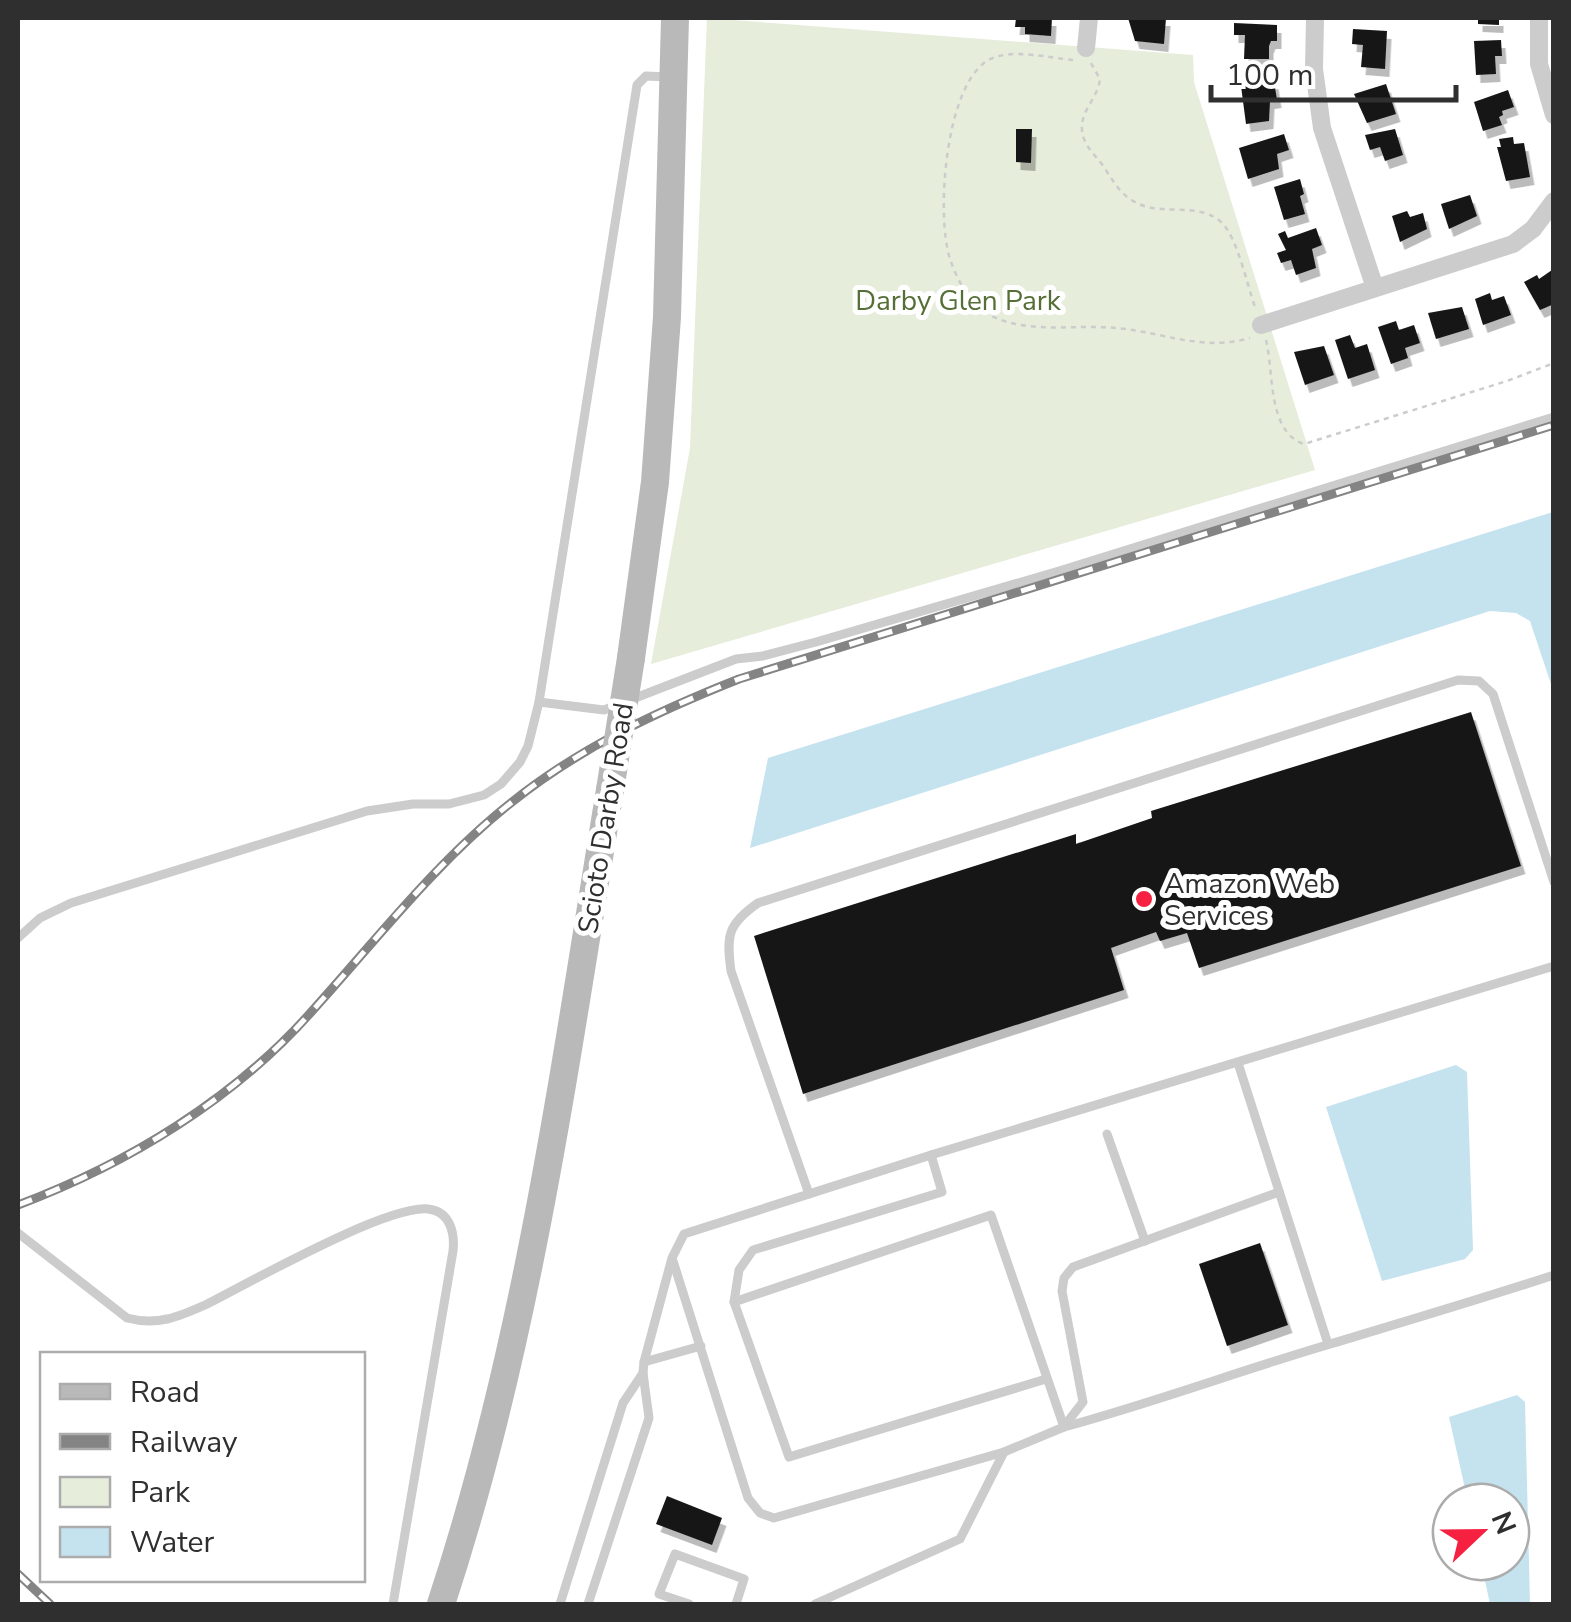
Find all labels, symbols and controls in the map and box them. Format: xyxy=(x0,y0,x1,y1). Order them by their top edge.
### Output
scale bar xyxy=(1211,40,1456,102)
text: 100 m xyxy=(1226,55,1313,96)
park label: Darby Glen Park xyxy=(855,282,1062,320)
street label: Scioto Darby Road xyxy=(569,700,643,936)
place label: Amazon Web Services xyxy=(1164,865,1335,935)
marker: Amazon Web Services xyxy=(1133,888,1155,910)
legend xyxy=(40,1352,365,1582)
text: Road xyxy=(130,1372,200,1413)
text: Railway xyxy=(130,1422,238,1463)
text: Park xyxy=(130,1472,191,1513)
north arrow xyxy=(1431,1482,1531,1582)
text: N xyxy=(1482,1506,1525,1540)
text: Water xyxy=(130,1522,215,1563)

